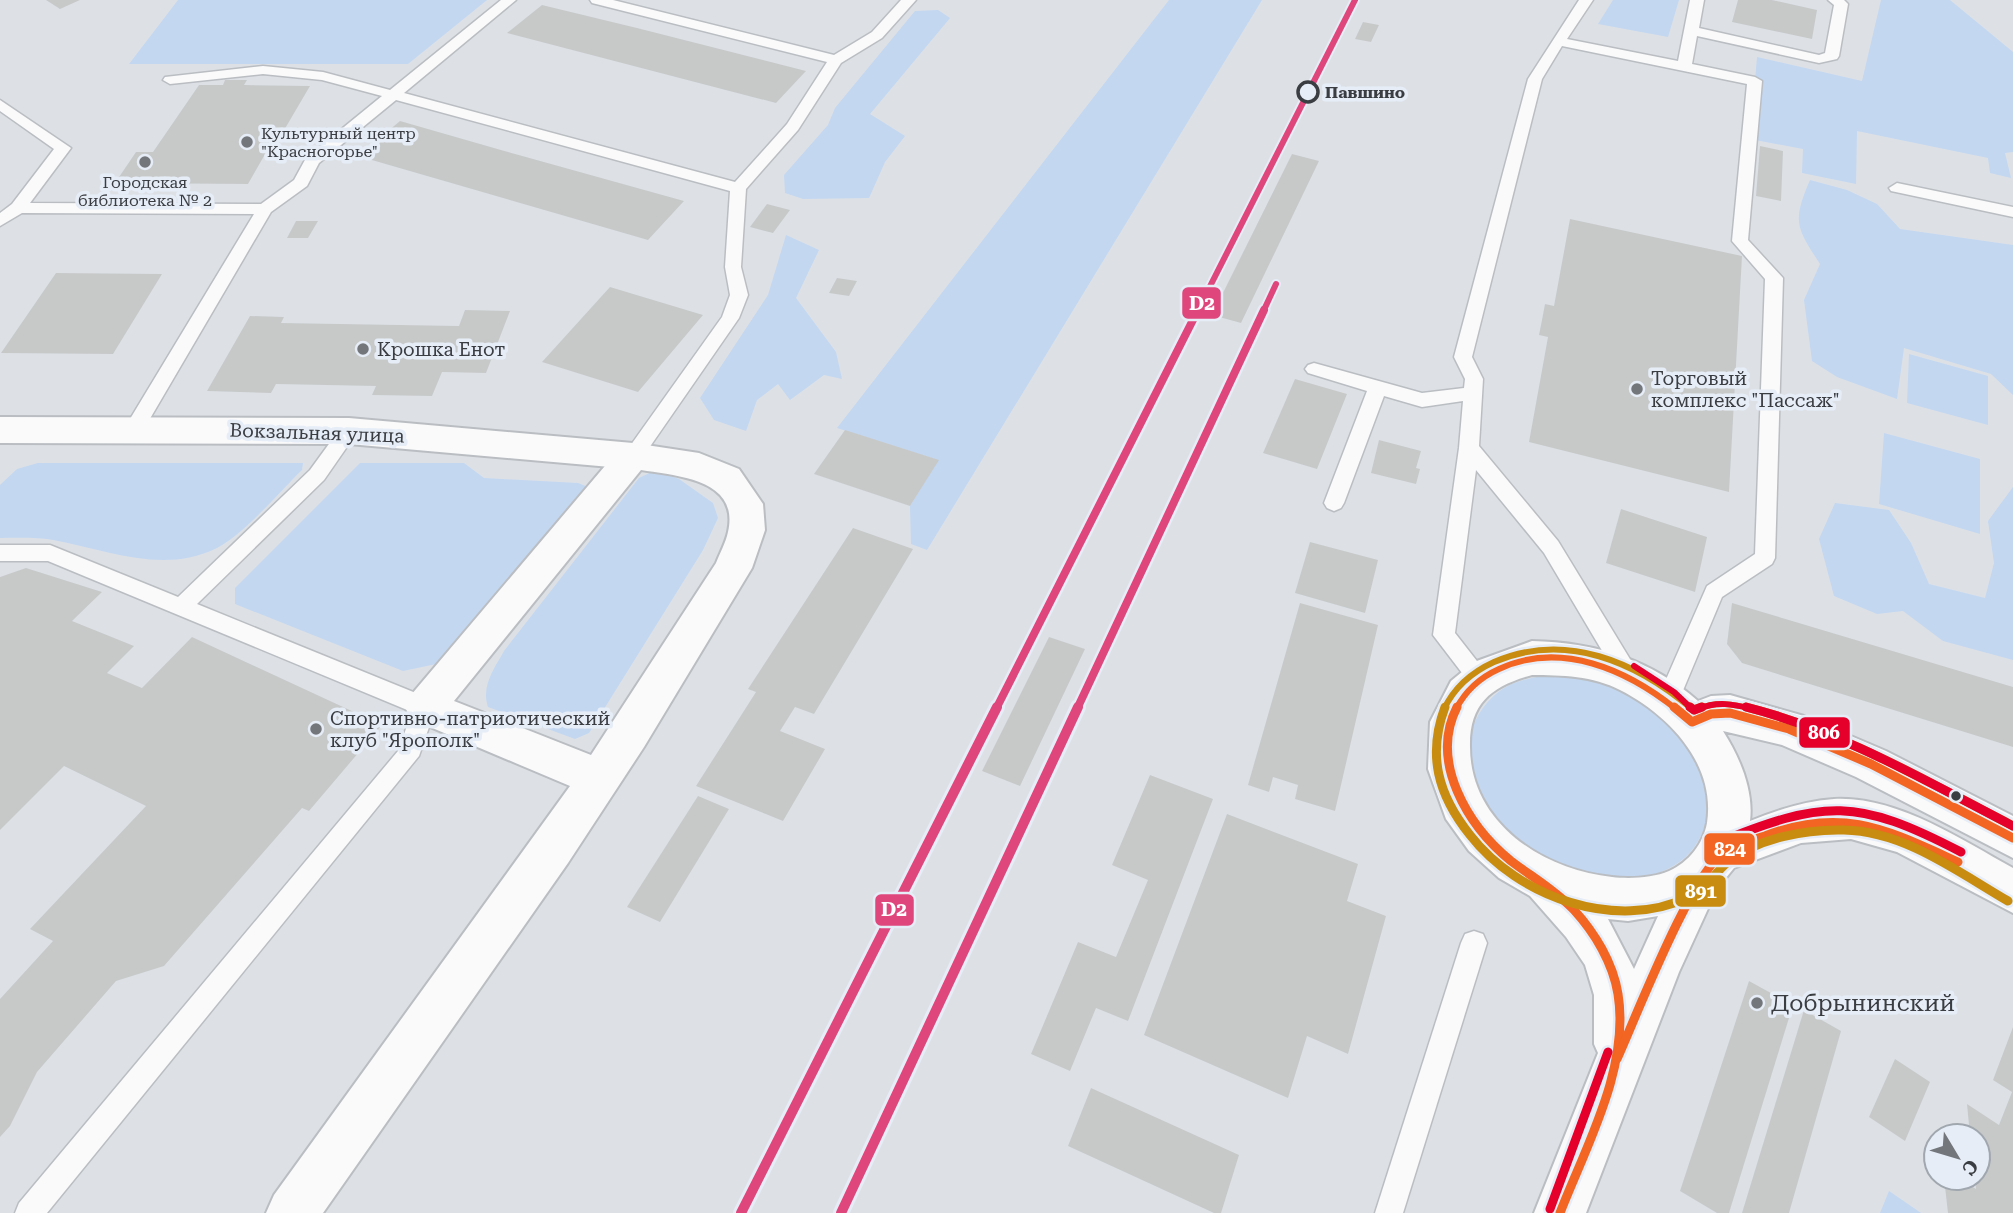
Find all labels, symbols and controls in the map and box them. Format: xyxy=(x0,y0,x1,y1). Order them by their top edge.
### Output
marker: Павшино xyxy=(1297,81,1319,103)
place label: Павшино xyxy=(1325,83,1405,102)
place label: Культурный центр "Красногорье" xyxy=(261,124,416,161)
marker: Культурный центр "Красногорье" xyxy=(239,134,255,150)
marker: Городская библиотека № 2 xyxy=(137,154,153,170)
place label: Городская библиотека № 2 xyxy=(78,173,212,210)
line badge: D2 xyxy=(1181,286,1222,320)
text: D2 xyxy=(1189,292,1215,315)
place label: Крошка Енот xyxy=(377,338,506,361)
marker: Крошка Енот xyxy=(355,341,371,357)
place label: Торговый комплекс "Пассаж" xyxy=(1651,367,1840,412)
marker: Торговый комплекс "Пассаж" xyxy=(1629,381,1645,397)
street label: Вокзальная улица xyxy=(229,418,406,448)
place label: Спортивно-патриотический клуб "Ярополк" xyxy=(330,707,611,752)
line badge: 806 xyxy=(1798,716,1851,749)
marker: Спортивно-патриотический клуб "Ярополк" xyxy=(308,721,324,737)
text: 806 xyxy=(1808,721,1840,744)
unlabelled marker xyxy=(1949,789,1963,803)
line badge: 824 xyxy=(1703,832,1756,866)
text: 824 xyxy=(1714,838,1746,861)
line badge: 891 xyxy=(1674,874,1727,908)
text: 891 xyxy=(1685,880,1717,903)
line badge: D2 xyxy=(874,893,915,927)
text: D2 xyxy=(881,898,907,921)
place label: Добрынинский xyxy=(1771,990,1955,1017)
marker: Добрынинский xyxy=(1749,995,1765,1011)
north arrow xyxy=(1922,1122,1992,1192)
text: С xyxy=(1957,1155,1983,1179)

